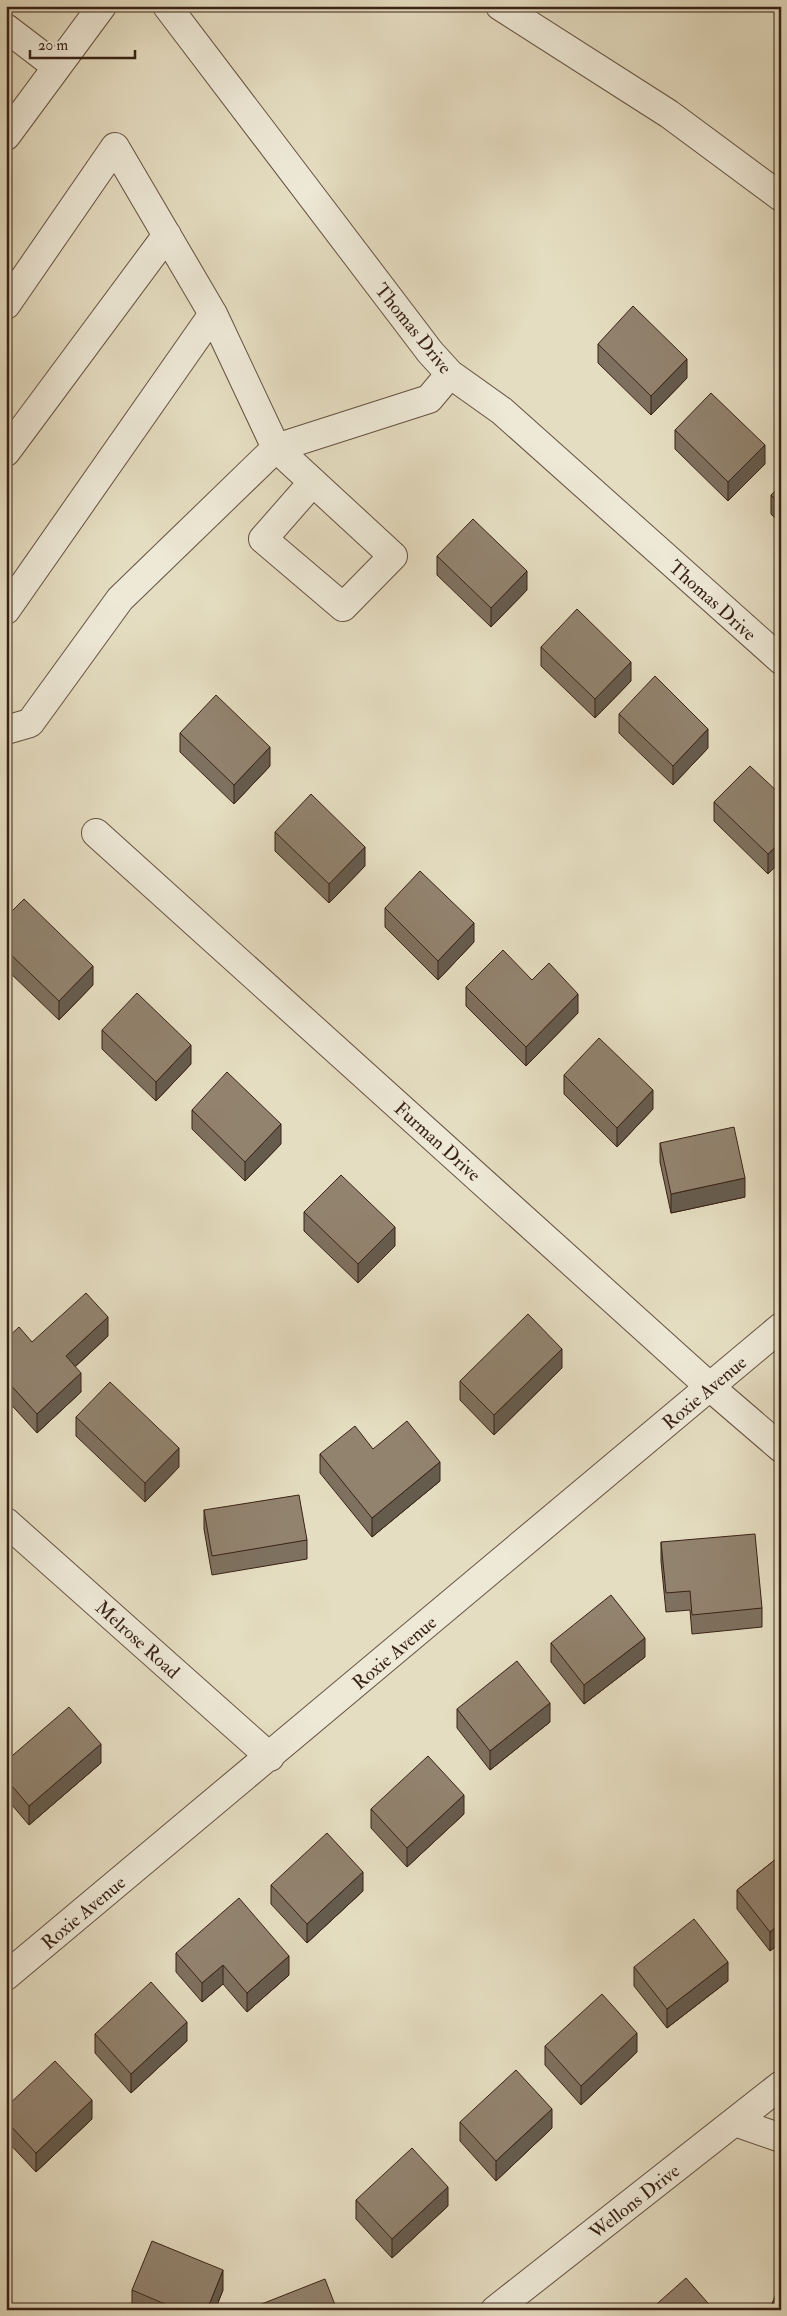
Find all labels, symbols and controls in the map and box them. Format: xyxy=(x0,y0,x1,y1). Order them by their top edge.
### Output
scale bar xyxy=(30,28,135,60)
text: 20 m xyxy=(38,36,68,55)
street label: Thomas Drive xyxy=(369,278,457,379)
street label: Thomas Drive xyxy=(664,555,761,646)
street label: Furman Drive xyxy=(389,1097,486,1187)
street label: Roxie Avenue xyxy=(658,1351,752,1435)
street label: Melrose Road xyxy=(90,1596,185,1684)
street label: Roxie Avenue xyxy=(348,1611,442,1695)
street label: Roxie Avenue xyxy=(37,1871,131,1955)
street label: Wellons Drive xyxy=(584,2159,685,2245)

